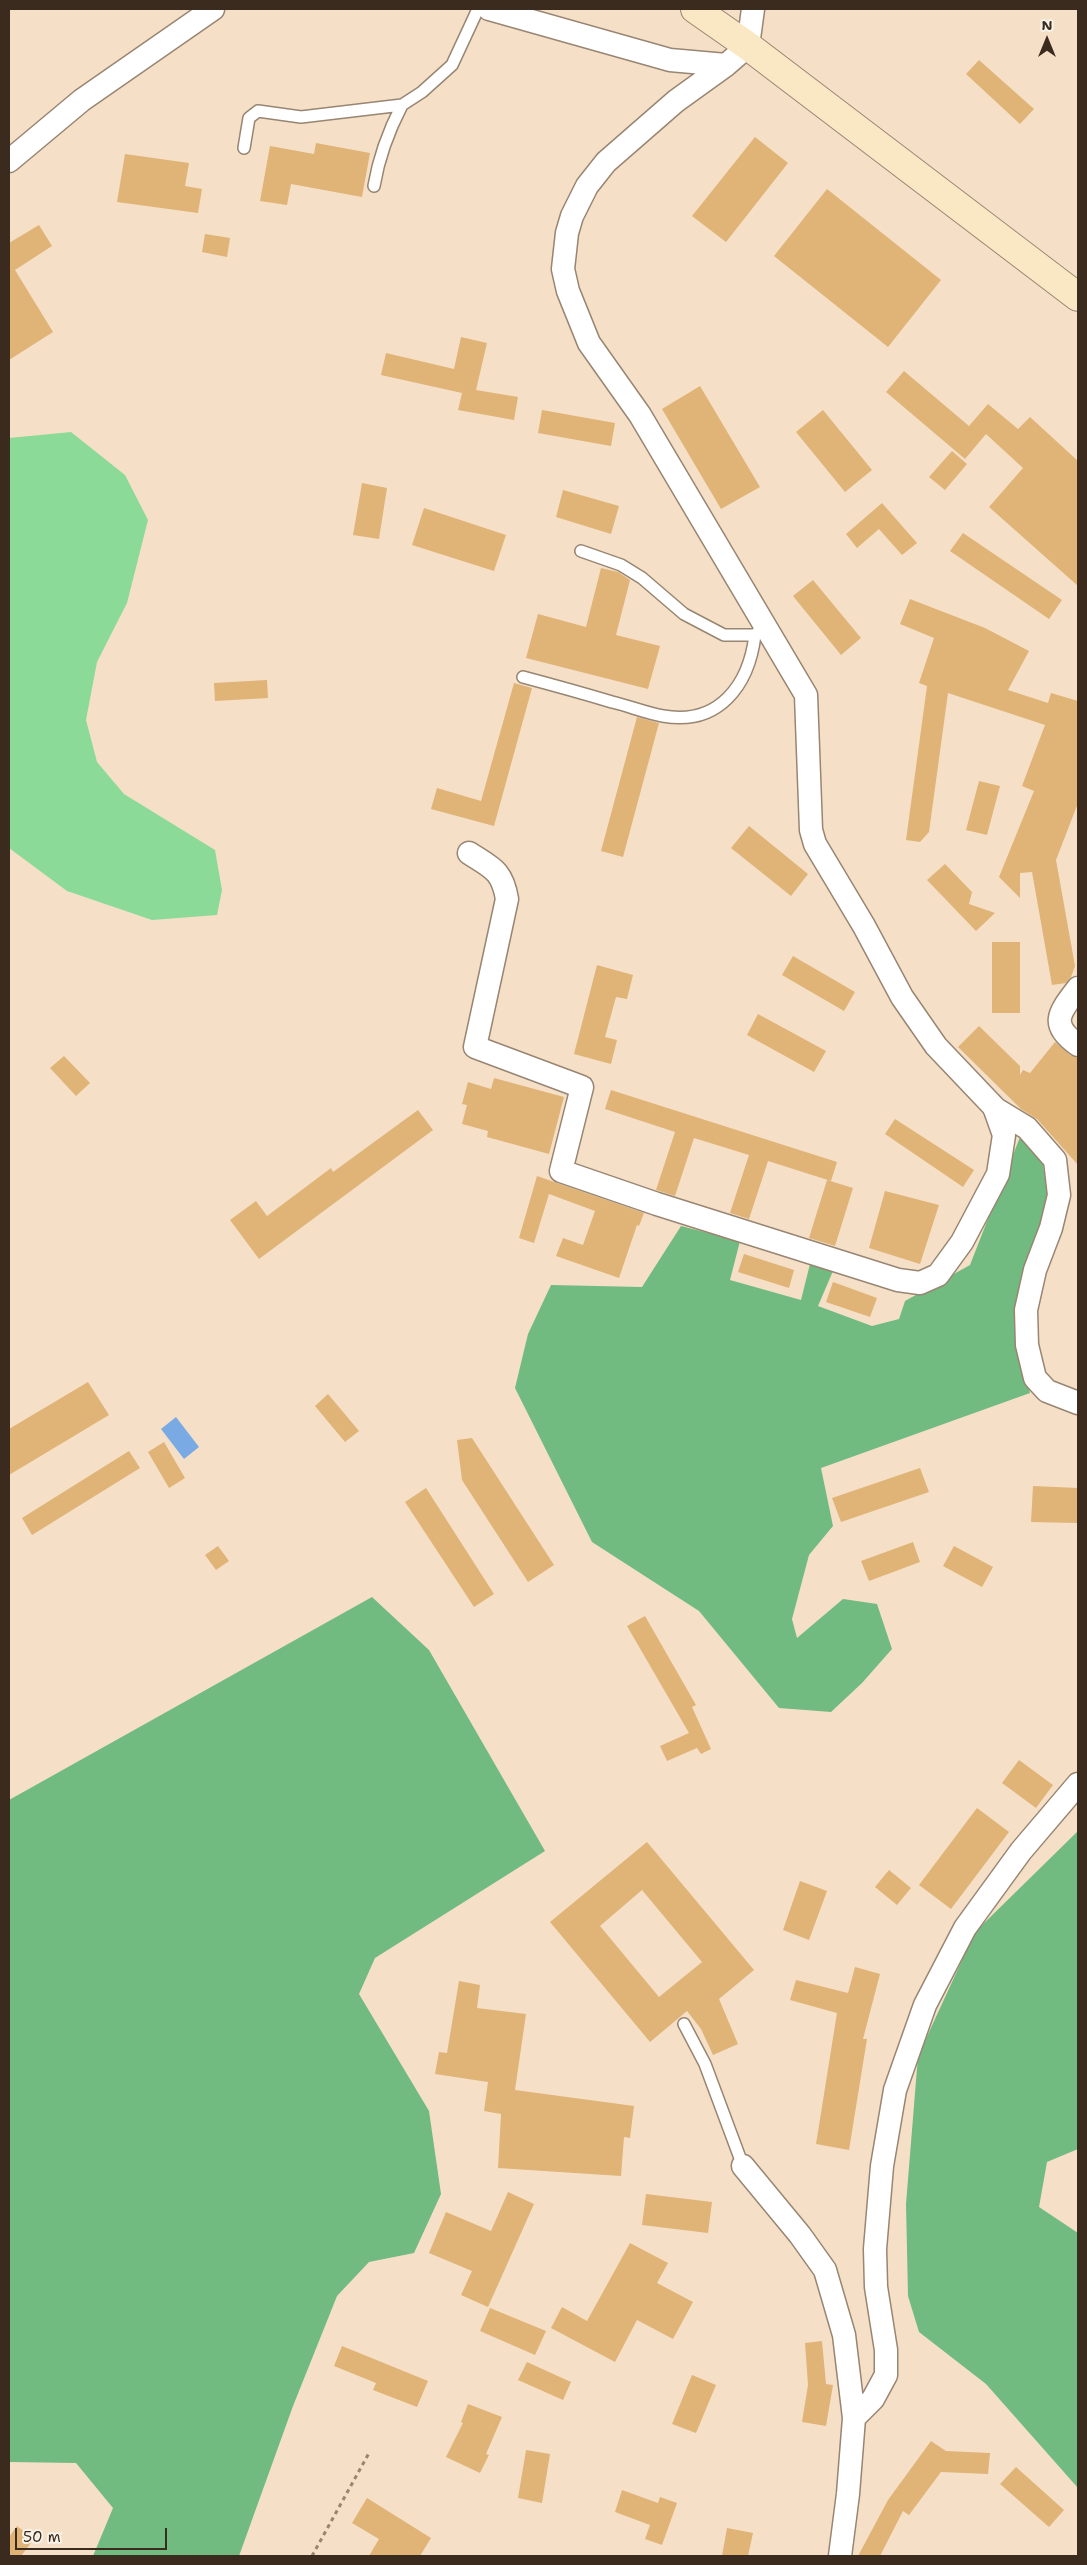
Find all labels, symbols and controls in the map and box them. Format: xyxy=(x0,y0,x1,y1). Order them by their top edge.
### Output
north arrow xyxy=(1022,15,1072,65)
text: N xyxy=(1041,16,1053,34)
scale bar xyxy=(18,2518,170,2550)
text: 50 m xyxy=(23,2527,61,2547)

